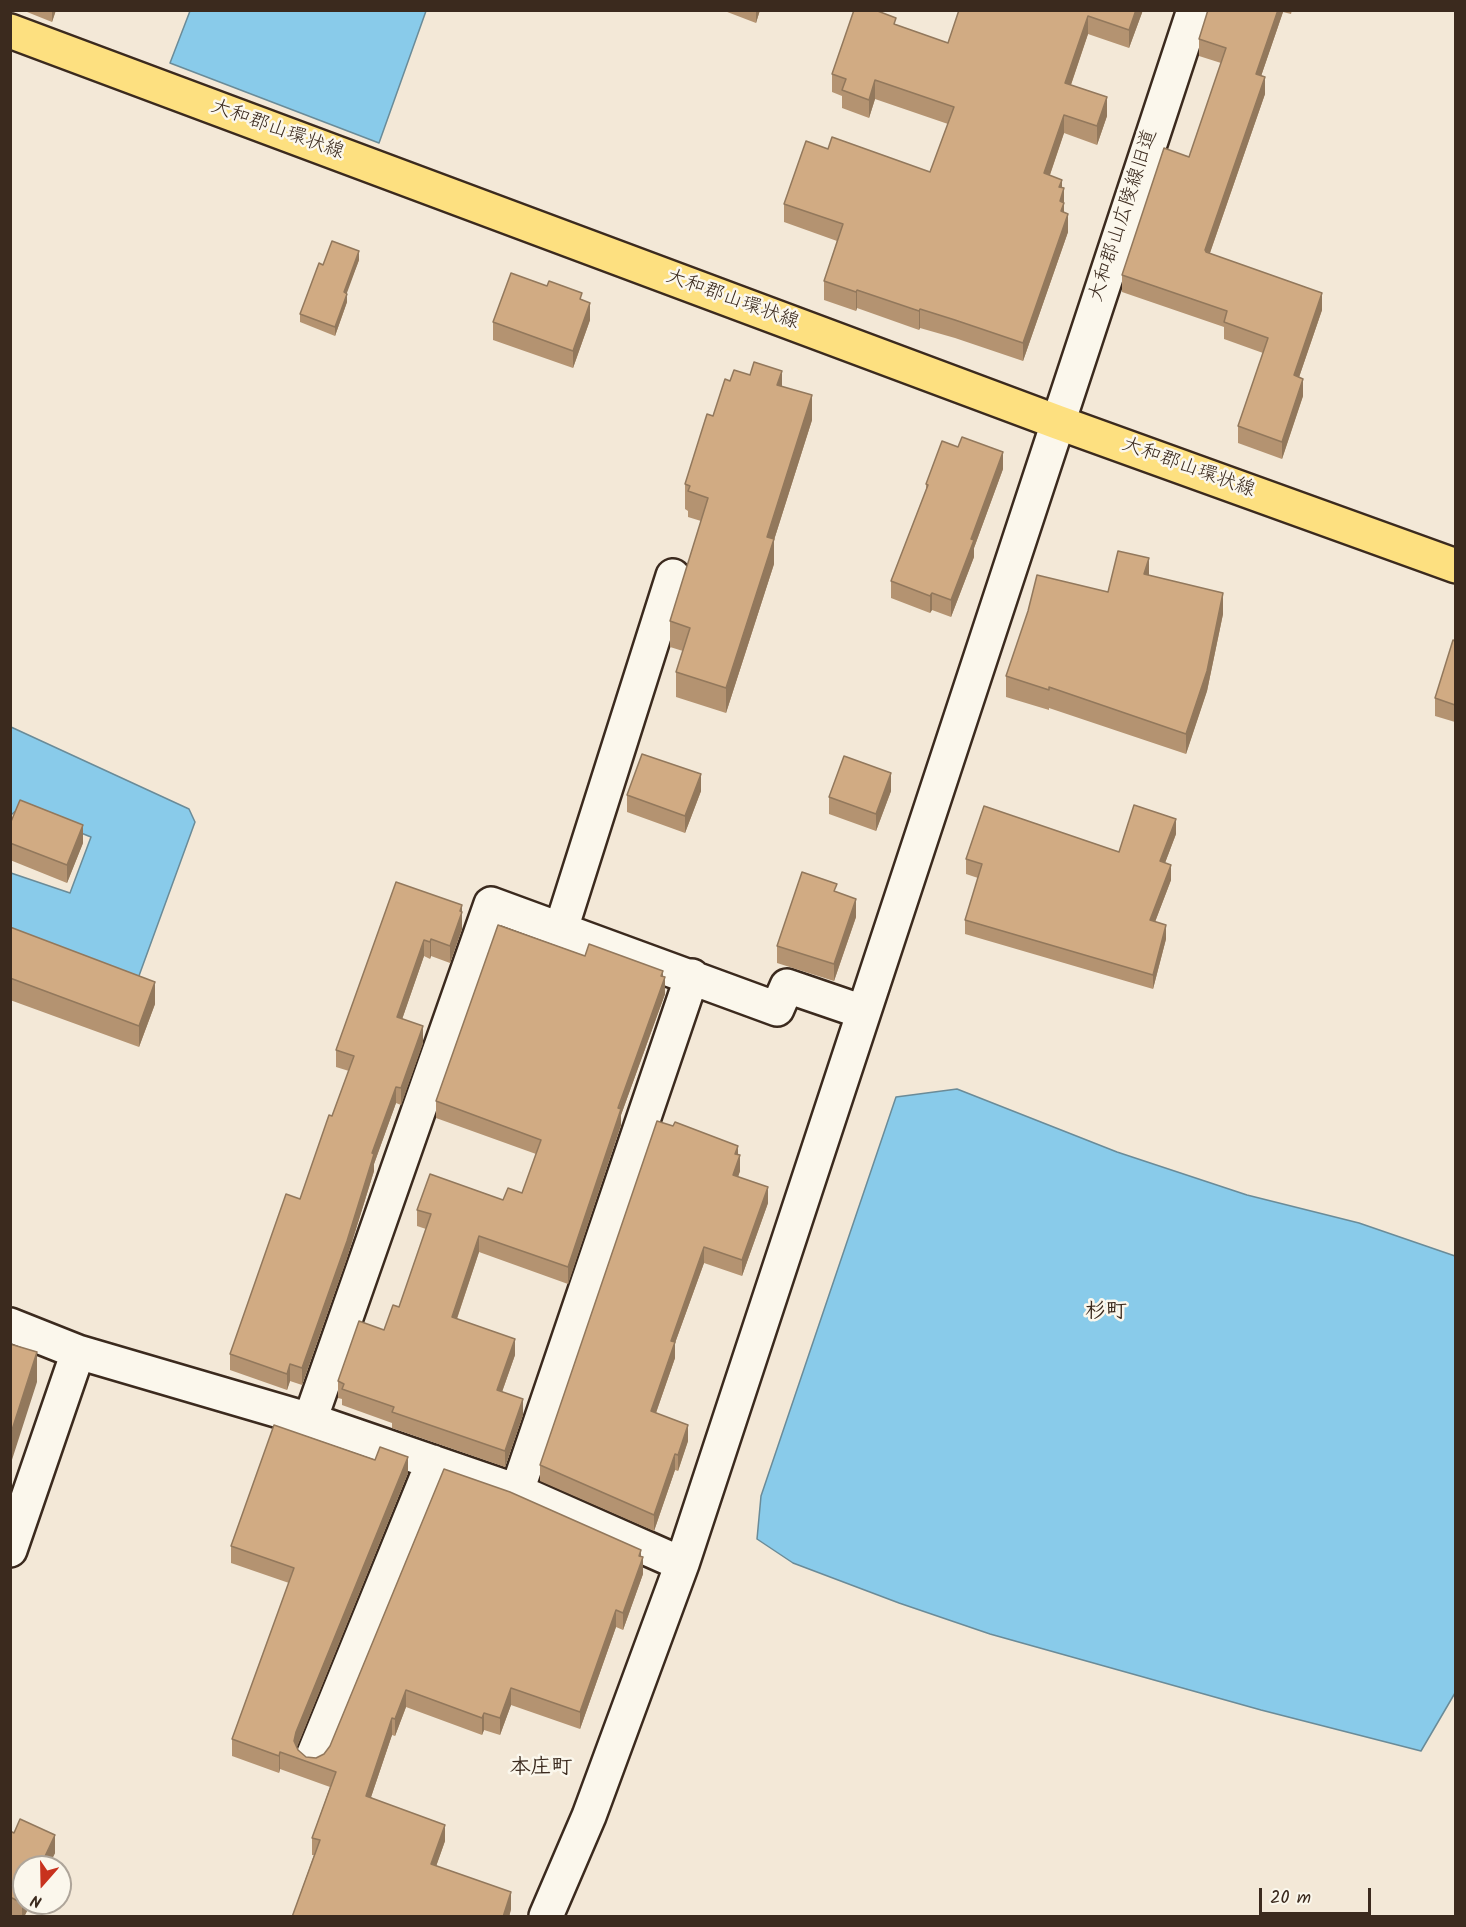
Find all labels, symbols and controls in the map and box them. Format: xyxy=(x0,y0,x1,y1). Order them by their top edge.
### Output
street label: 大和郡山環状線 xyxy=(207,96,347,166)
street label: 大和郡山広陵線旧道 xyxy=(1086,127,1164,305)
street label: 大和郡山環状線 xyxy=(662,266,802,336)
street label: 大和郡山環状線 xyxy=(1118,434,1258,504)
district label: 杉町 xyxy=(1085,1300,1127,1326)
district label: 本庄町 xyxy=(510,1756,572,1782)
north arrow xyxy=(12,1855,72,1915)
scale bar xyxy=(1262,1876,1374,1914)
text: 20 m xyxy=(1270,1884,1311,1913)
text: N xyxy=(27,1887,45,1914)

